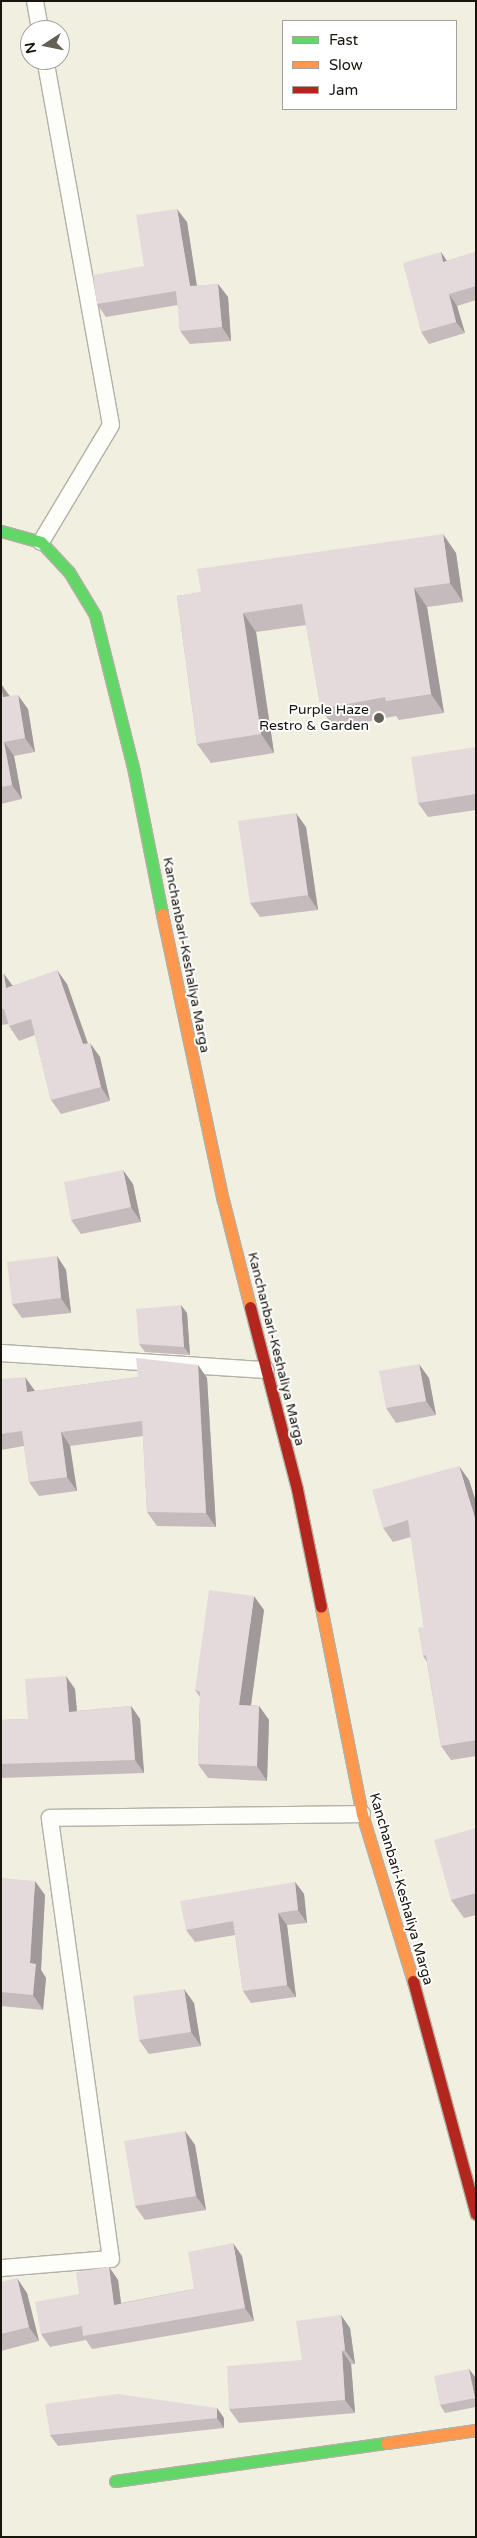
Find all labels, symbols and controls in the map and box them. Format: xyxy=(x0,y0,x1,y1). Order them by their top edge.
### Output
north arrow xyxy=(20,20,70,70)
legend xyxy=(282,20,457,110)
text: Fast xyxy=(329,31,358,49)
text: N xyxy=(21,41,40,55)
text: Slow xyxy=(329,56,363,74)
text: Jam xyxy=(329,81,358,99)
place label: Purple Haze Restro & Garden xyxy=(259,702,369,734)
marker: Purple Haze Restro & Garden xyxy=(373,712,385,724)
street label: Kanchanbari-Keshaliya Marga xyxy=(159,856,213,1054)
street label: Kanchanbari-Keshaliya Marga xyxy=(244,1250,308,1448)
street label: Kanchanbari-Keshaliya Marga xyxy=(366,1791,436,1987)

